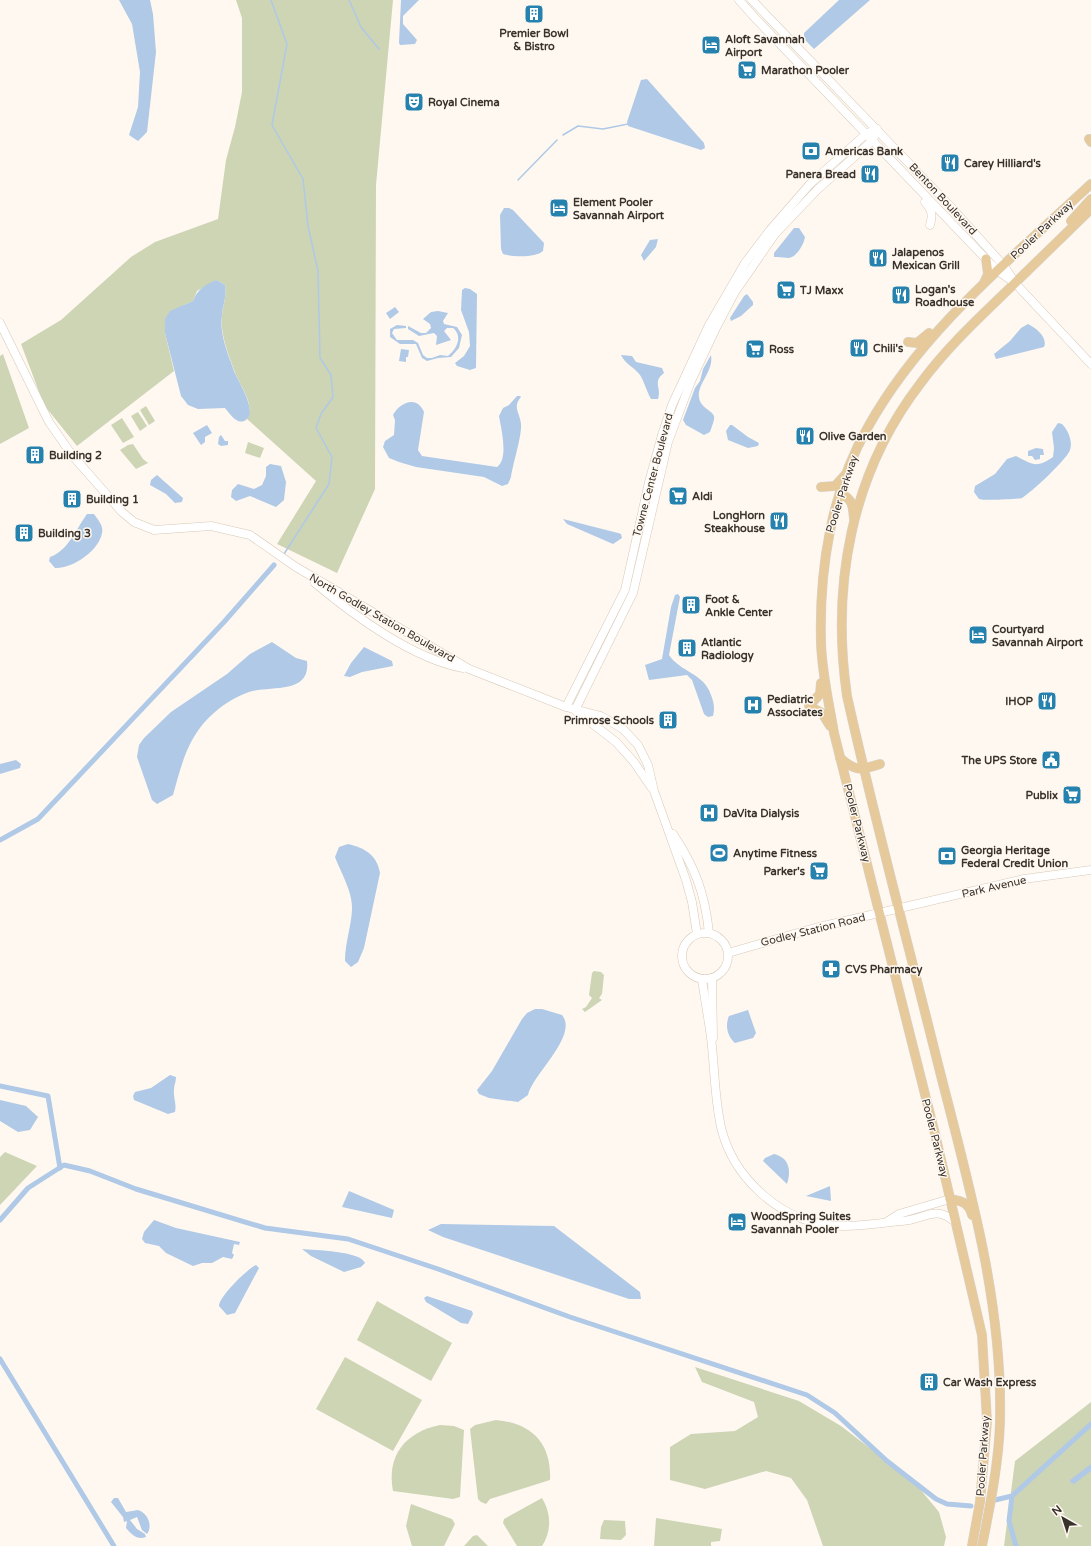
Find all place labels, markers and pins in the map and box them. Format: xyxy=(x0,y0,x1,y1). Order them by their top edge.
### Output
building icon: Premier Bowl & Bistro xyxy=(523,3,545,25)
place label: Premier Bowl & Bistro xyxy=(499,27,569,53)
place label: Aloft Savannah Airport xyxy=(725,33,805,60)
hotel icon: Aloft Savannah Airport xyxy=(700,34,722,56)
supermarket icon: Marathon Pooler xyxy=(736,59,758,81)
place label: Marathon Pooler xyxy=(761,64,850,77)
theatre icon: Royal Cinema xyxy=(403,91,425,113)
place label: Royal Cinema xyxy=(428,96,500,110)
bank icon: Americas Bank xyxy=(800,140,822,162)
place label: Americas Bank xyxy=(825,145,903,158)
restaurant icon: Carey Hilliard's xyxy=(939,152,961,174)
place label: Carey Hilliard's xyxy=(964,157,1042,171)
restaurant icon: Panera Bread xyxy=(859,163,881,185)
place label: Panera Bread xyxy=(786,168,856,181)
place label: Element Pooler Savannah Airport xyxy=(573,196,665,223)
hotel icon: Element Pooler Savannah Airport xyxy=(548,197,570,219)
place label: Jalapenos Mexican Grill xyxy=(891,246,960,272)
restaurant icon: Jalapenos Mexican Grill xyxy=(867,247,889,269)
supermarket icon: TJ Maxx xyxy=(775,279,797,301)
place label: Logan's Roadhouse xyxy=(915,283,975,309)
place label: TJ Maxx xyxy=(799,284,844,297)
restaurant icon: Logan's Roadhouse xyxy=(890,284,912,306)
restaurant icon: Chili's xyxy=(848,337,870,359)
supermarket icon: Ross xyxy=(744,338,766,360)
place label: Chili's xyxy=(873,342,904,355)
place label: Ross xyxy=(769,343,795,356)
restaurant icon: Olive Garden xyxy=(794,425,816,447)
place label: Olive Garden xyxy=(819,430,887,443)
building icon: Building 2 xyxy=(24,444,46,466)
place label: Building 2 xyxy=(49,449,102,463)
supermarket icon: Aldi xyxy=(667,485,689,507)
building icon: Building 1 xyxy=(61,488,83,510)
place label: Aldi xyxy=(692,490,713,503)
place label: Building 1 xyxy=(86,493,139,507)
place label: LongHorn Steakhouse xyxy=(704,509,766,535)
restaurant icon: LongHorn Steakhouse xyxy=(768,510,790,532)
building icon: Building 3 xyxy=(13,522,35,544)
place label: Building 3 xyxy=(38,527,91,541)
place label: Foot & Ankle Center xyxy=(705,593,773,619)
building icon: Foot & Ankle Center xyxy=(680,594,702,616)
place label: Courtyard Savannah Airport xyxy=(992,623,1084,650)
hotel icon: Courtyard Savannah Airport xyxy=(967,624,989,646)
place label: Atlantic Radiology xyxy=(701,636,754,663)
building icon: Atlantic Radiology xyxy=(676,637,698,659)
restaurant icon: IHOP xyxy=(1036,690,1058,712)
place label: Pediatric Associates xyxy=(767,693,823,719)
hospital icon: Pediatric Associates xyxy=(742,694,764,716)
place label: IHOP xyxy=(1005,695,1034,708)
building icon: Primrose Schools xyxy=(657,709,679,731)
place label: Primrose Schools xyxy=(564,714,655,727)
public building icon: The UPS Store xyxy=(1040,749,1062,771)
place label: The UPS Store xyxy=(961,754,1038,767)
supermarket icon: Publix xyxy=(1061,784,1083,806)
place label: Publix xyxy=(1026,789,1058,802)
hospital icon: DaVita Dialysis xyxy=(698,802,720,824)
place label: DaVita Dialysis xyxy=(723,807,800,821)
sports icon: Anytime Fitness xyxy=(708,842,730,864)
place label: Georgia Heritage Federal Credit Union xyxy=(961,844,1068,870)
bank icon: Georgia Heritage Federal Credit Union xyxy=(936,845,958,867)
place label: Anytime Fitness xyxy=(733,847,818,861)
supermarket icon: Parker's xyxy=(808,860,830,882)
place label: Parker's xyxy=(763,865,806,878)
pharmacy icon: CVS Pharmacy xyxy=(820,958,842,980)
place label: CVS Pharmacy xyxy=(845,963,922,977)
place label: WoodSpring Suites Savannah Pooler xyxy=(751,1210,851,1236)
hotel icon: WoodSpring Suites Savannah Pooler xyxy=(726,1211,748,1233)
building icon: Car Wash Express xyxy=(918,1371,940,1393)
place label: Car Wash Express xyxy=(943,1376,1037,1390)

